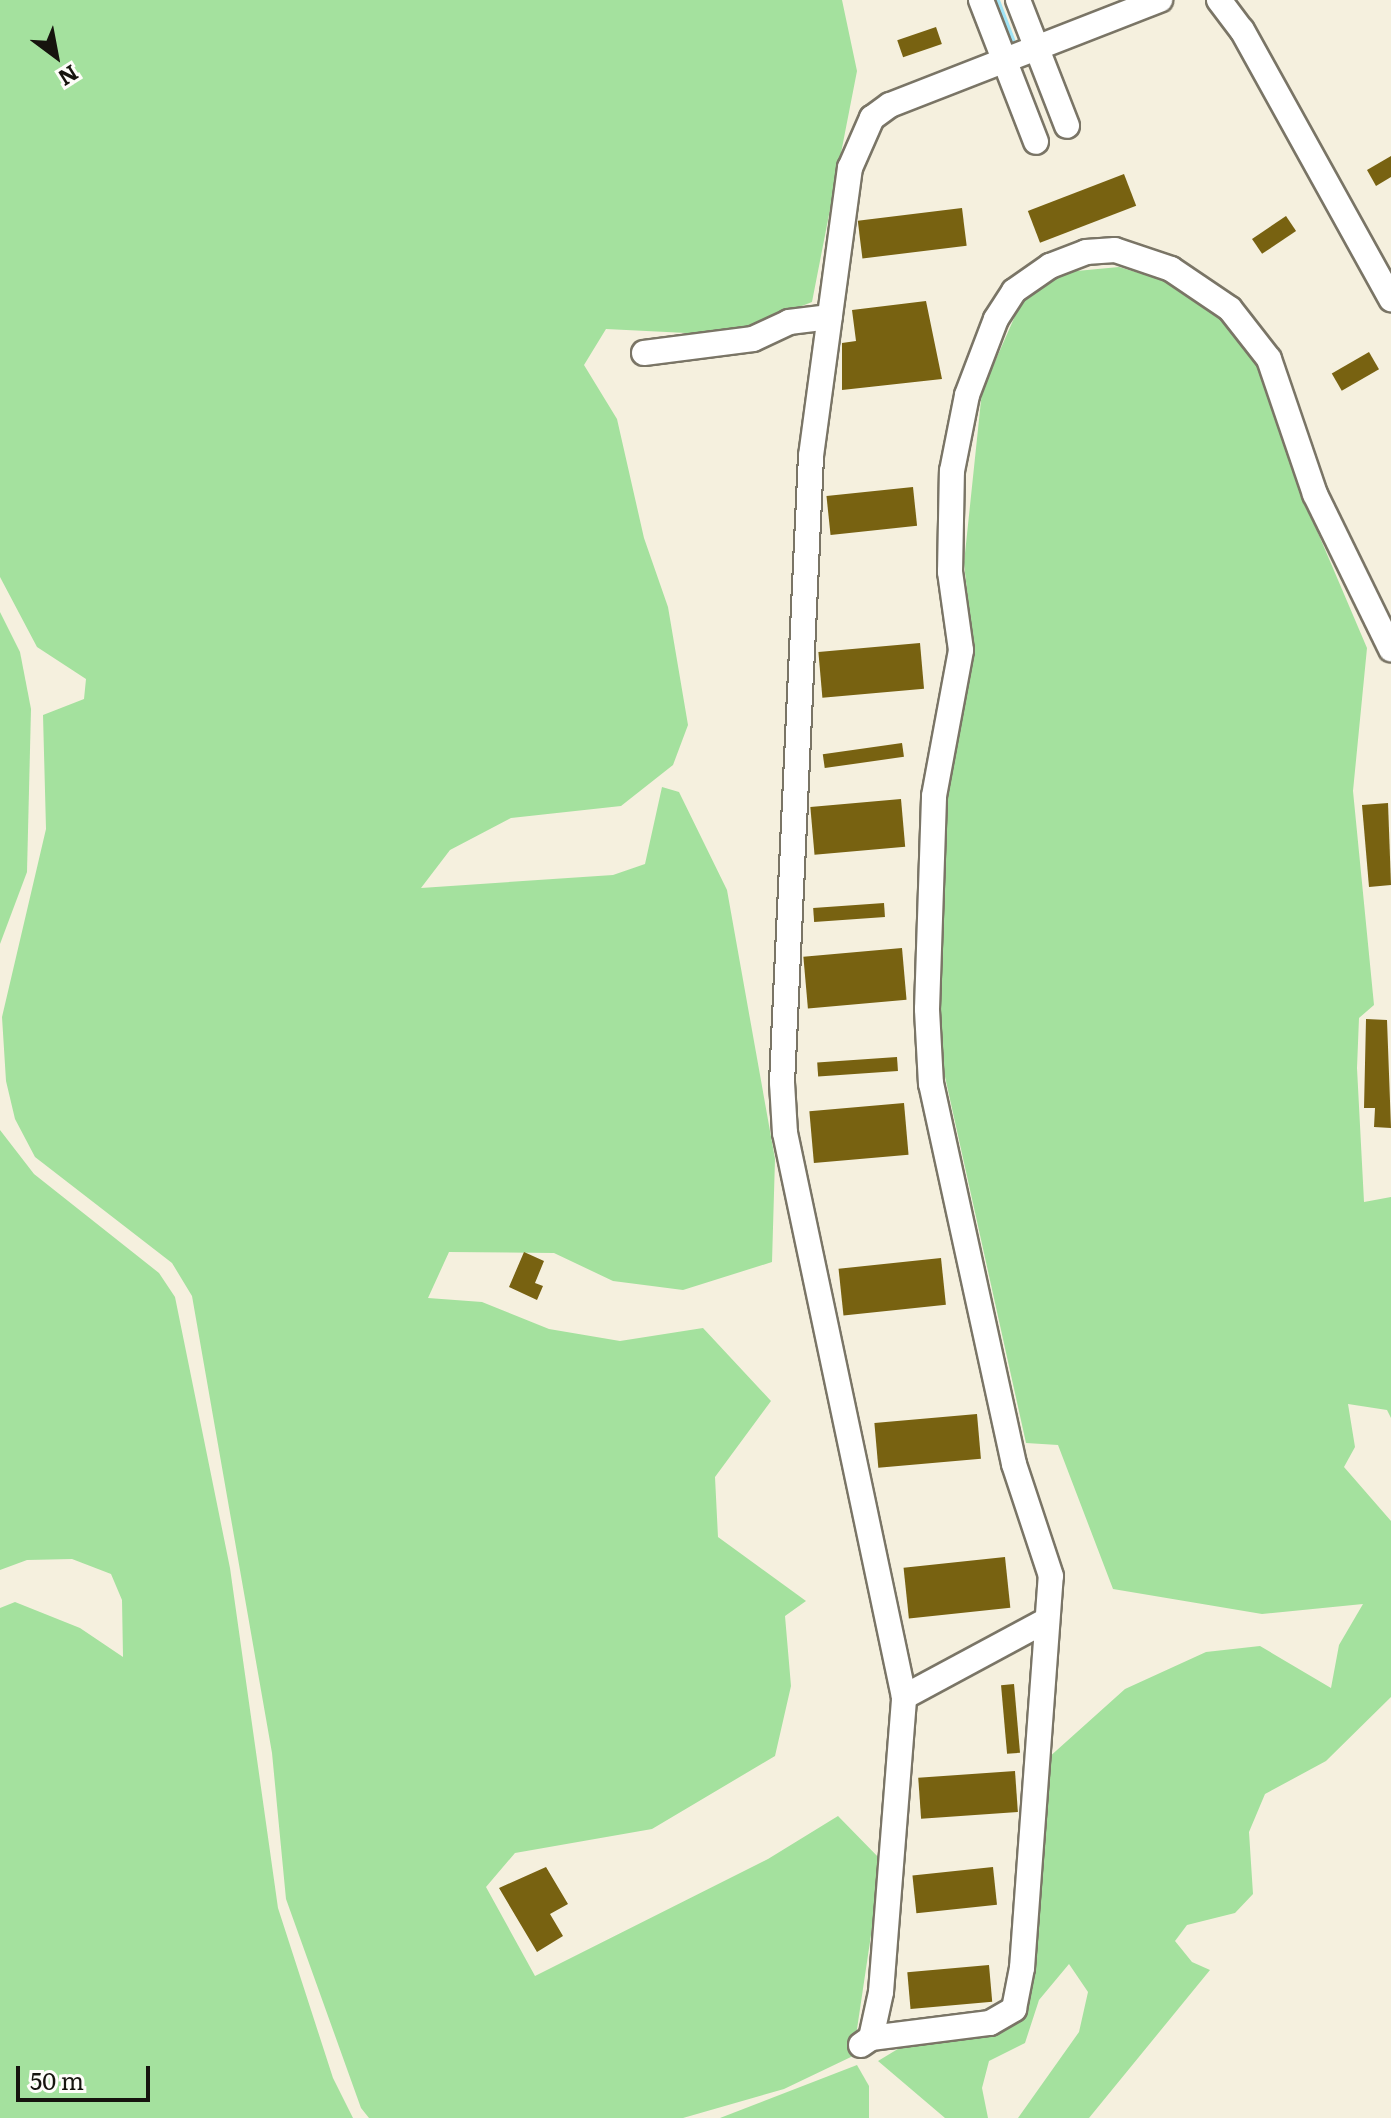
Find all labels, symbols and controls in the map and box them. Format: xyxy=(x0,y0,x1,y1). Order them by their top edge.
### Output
north arrow xyxy=(16,16,96,96)
text: N xyxy=(52,58,86,96)
scale bar xyxy=(20,2050,154,2100)
text: 50 m xyxy=(30,2062,84,2097)

